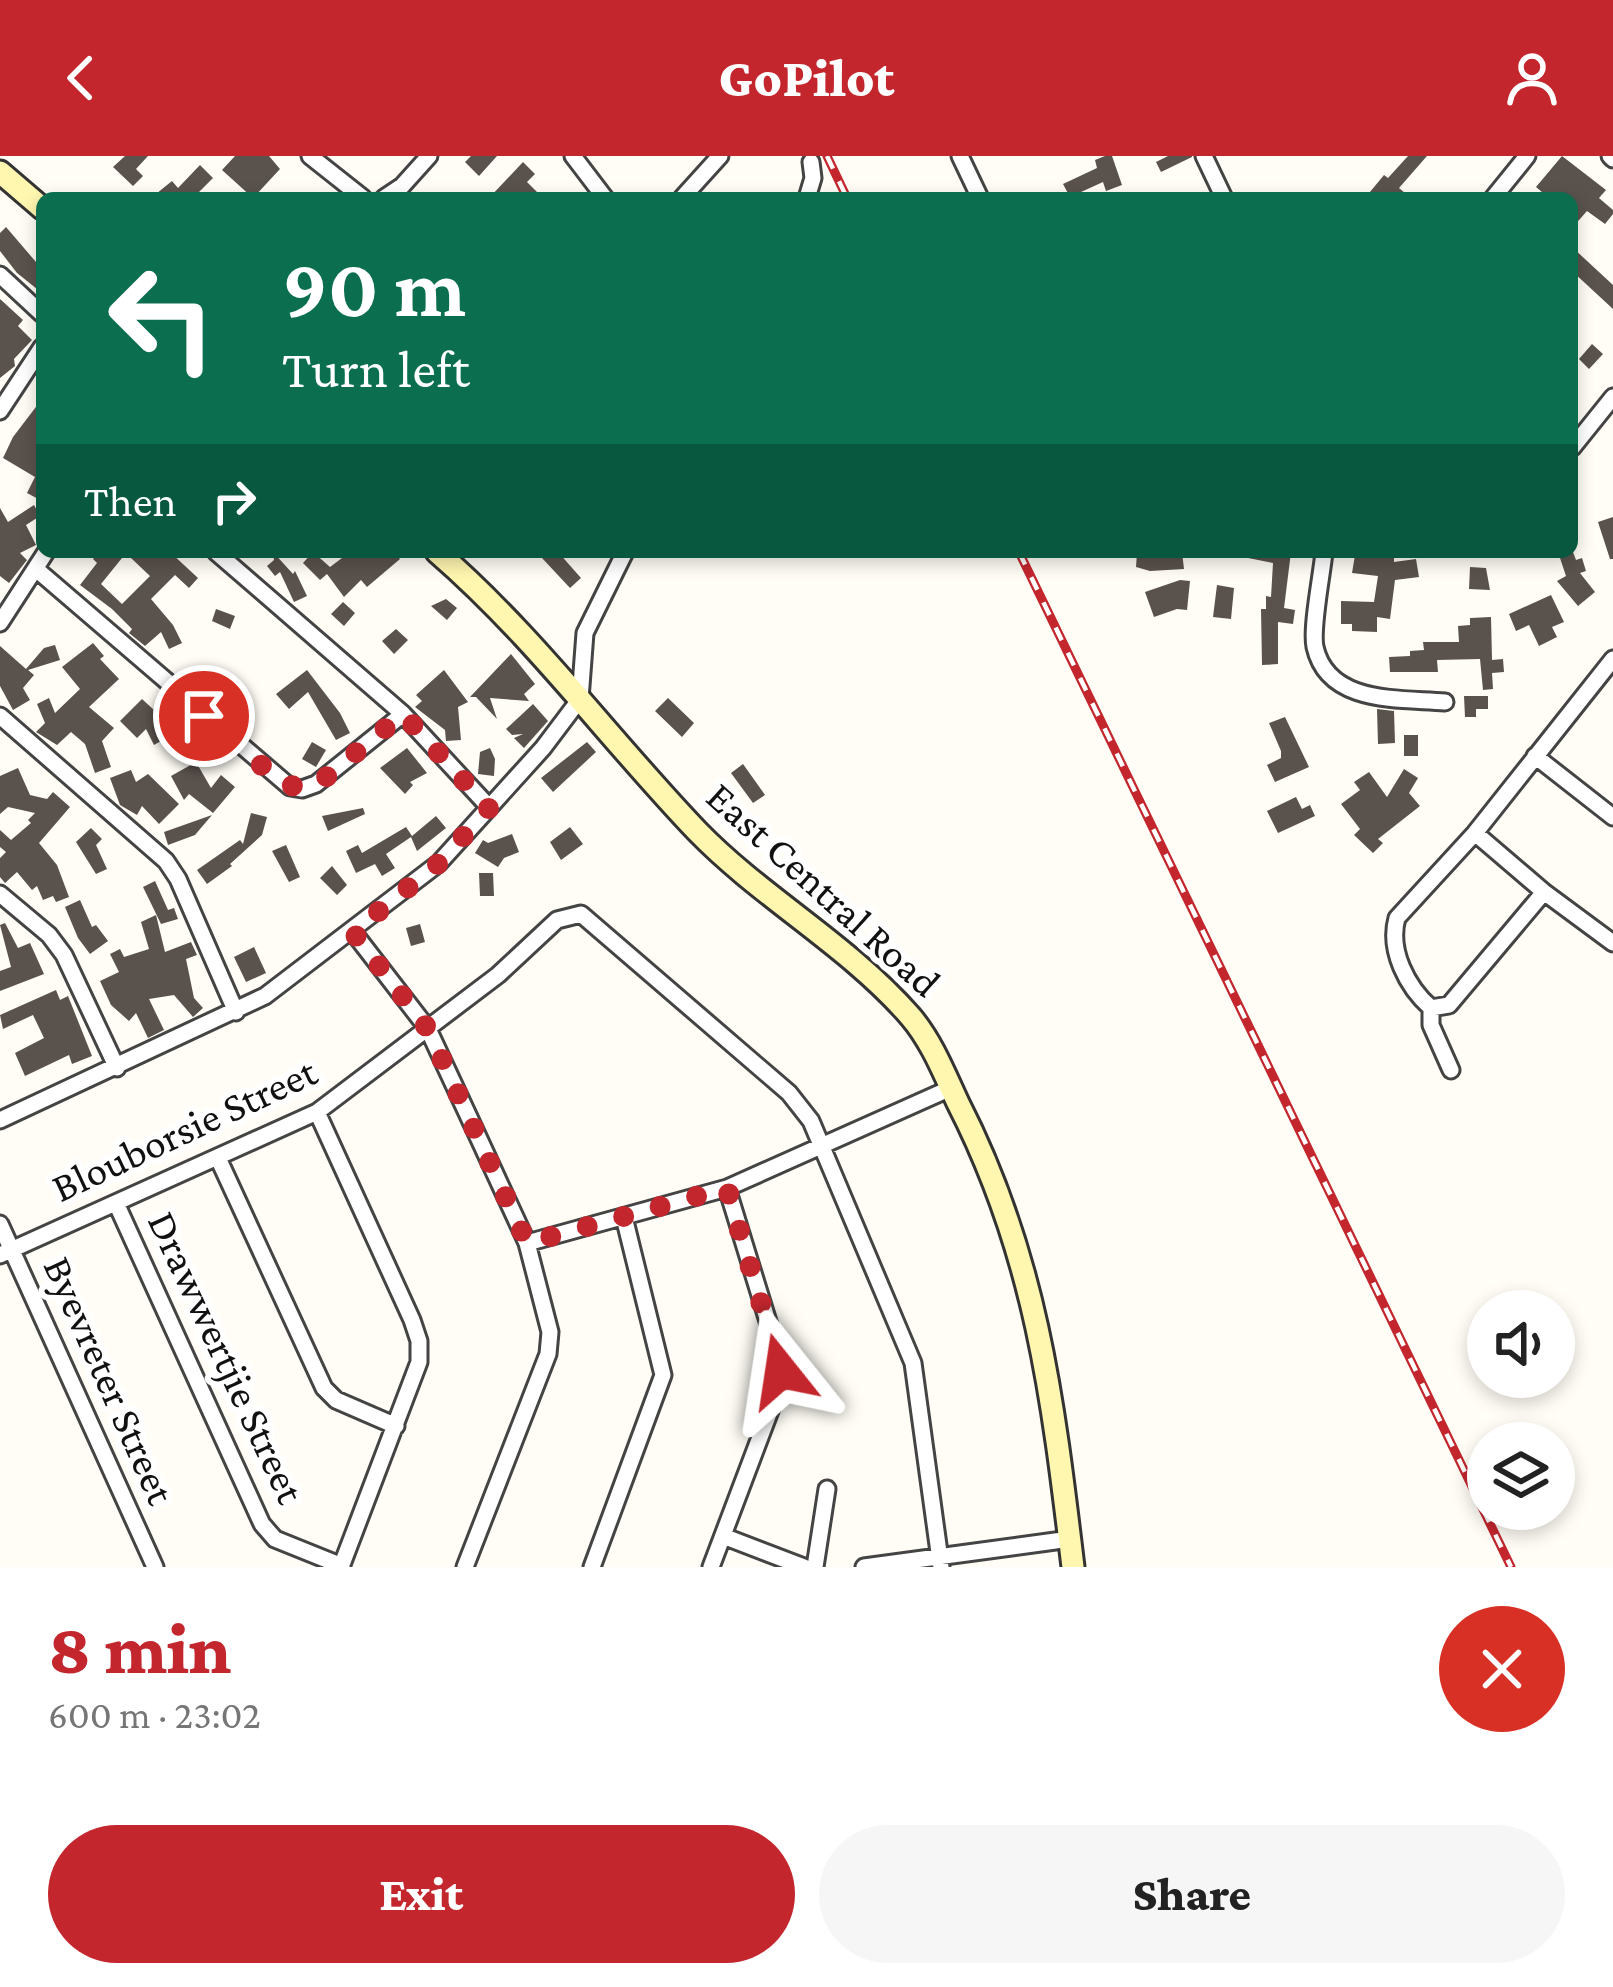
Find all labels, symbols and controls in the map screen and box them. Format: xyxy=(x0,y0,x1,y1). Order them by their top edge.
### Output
icon: back xyxy=(48,45,114,111)
icon: person xyxy=(1499,45,1565,111)
text: GoPilot xyxy=(718,48,895,108)
icon: left xyxy=(84,240,240,396)
text: 90 m xyxy=(282,241,466,334)
text: Turn left xyxy=(282,339,470,399)
icon: right xyxy=(201,468,267,534)
text: Then xyxy=(84,476,177,526)
pin xyxy=(153,665,255,767)
icon: arrive xyxy=(171,683,237,749)
street label: East Central Road xyxy=(698,772,950,1006)
street label: Blouborsie Street xyxy=(44,1047,325,1211)
street label: Drawwertjie Street xyxy=(138,1204,316,1512)
street label: Byevreter Street xyxy=(35,1249,186,1512)
map controls xyxy=(1467,1290,1575,1530)
button: sound xyxy=(1467,1290,1575,1398)
position arrow xyxy=(718,1308,844,1434)
button: layers xyxy=(1467,1422,1575,1530)
button: close xyxy=(1439,1606,1565,1732)
text: 8 min xyxy=(48,1608,231,1688)
text: 600 m · 23:02 xyxy=(48,1693,261,1736)
button: Exit xyxy=(48,1825,795,1963)
button: Share xyxy=(819,1825,1565,1963)

